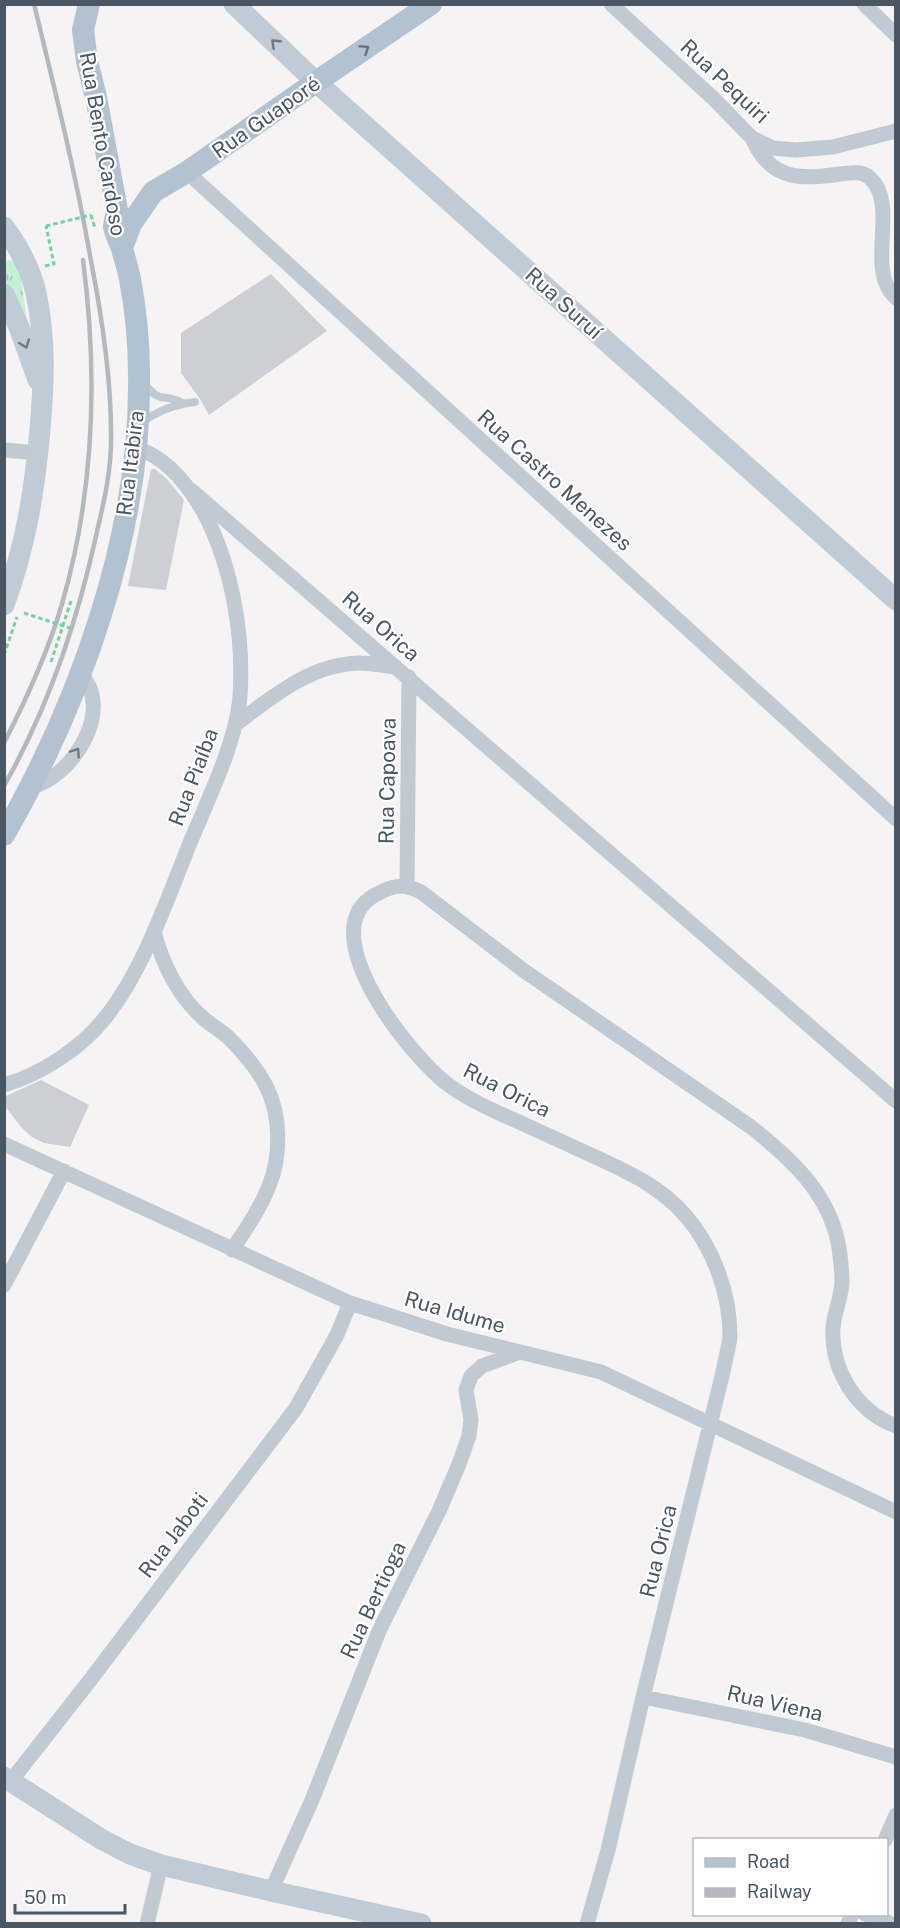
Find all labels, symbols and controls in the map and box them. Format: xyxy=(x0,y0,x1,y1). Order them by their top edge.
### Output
street label: Rua Pequiri xyxy=(676,34,774,128)
one-way arrow xyxy=(272,39,282,50)
one-way arrow xyxy=(358,45,369,56)
street label: Rua Bento Cardoso xyxy=(75,50,131,238)
street label: Rua Guaporé xyxy=(207,70,325,164)
street label: Rua Suruí xyxy=(520,262,608,345)
one-way arrow xyxy=(18,338,30,349)
street label: Rua Castro Menezes xyxy=(473,404,637,556)
street label: Rua Itabira xyxy=(111,409,149,517)
street label: Rua Orica xyxy=(337,586,425,666)
street label: Rua Capoava xyxy=(373,718,401,844)
street label: Rua Piaíba xyxy=(163,725,223,829)
one-way arrow xyxy=(69,748,80,759)
street label: Rua Orica xyxy=(459,1057,555,1123)
street label: Rua Idume xyxy=(402,1286,508,1338)
street label: Rua Jaboti xyxy=(133,1488,213,1582)
street label: Rua Orica xyxy=(634,1502,682,1600)
street label: Rua Bertioga xyxy=(335,1537,411,1663)
street label: Rua Viena xyxy=(725,1680,825,1726)
legend xyxy=(693,1838,888,1916)
text: Road xyxy=(747,1851,790,1872)
scale bar xyxy=(15,1877,124,1915)
text: Railway xyxy=(747,1881,812,1902)
text: 50 m xyxy=(24,1887,67,1908)

